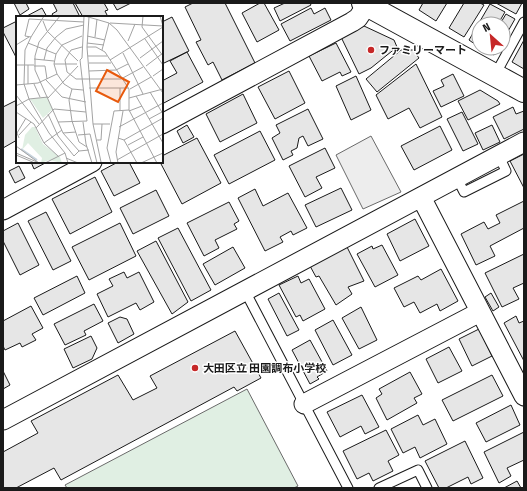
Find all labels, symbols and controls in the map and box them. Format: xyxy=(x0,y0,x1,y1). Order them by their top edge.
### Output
inset map xyxy=(16,16,163,163)
north arrow xyxy=(471,16,511,56)
text: N xyxy=(481,20,493,35)
place label: ファミリーマート xyxy=(379,44,467,57)
marker: ファミリーマート xyxy=(366,45,376,55)
place label: 大田区立 田園調布小学校 xyxy=(203,362,326,375)
marker: 大田区立 田園調布小学校 xyxy=(190,363,200,373)

